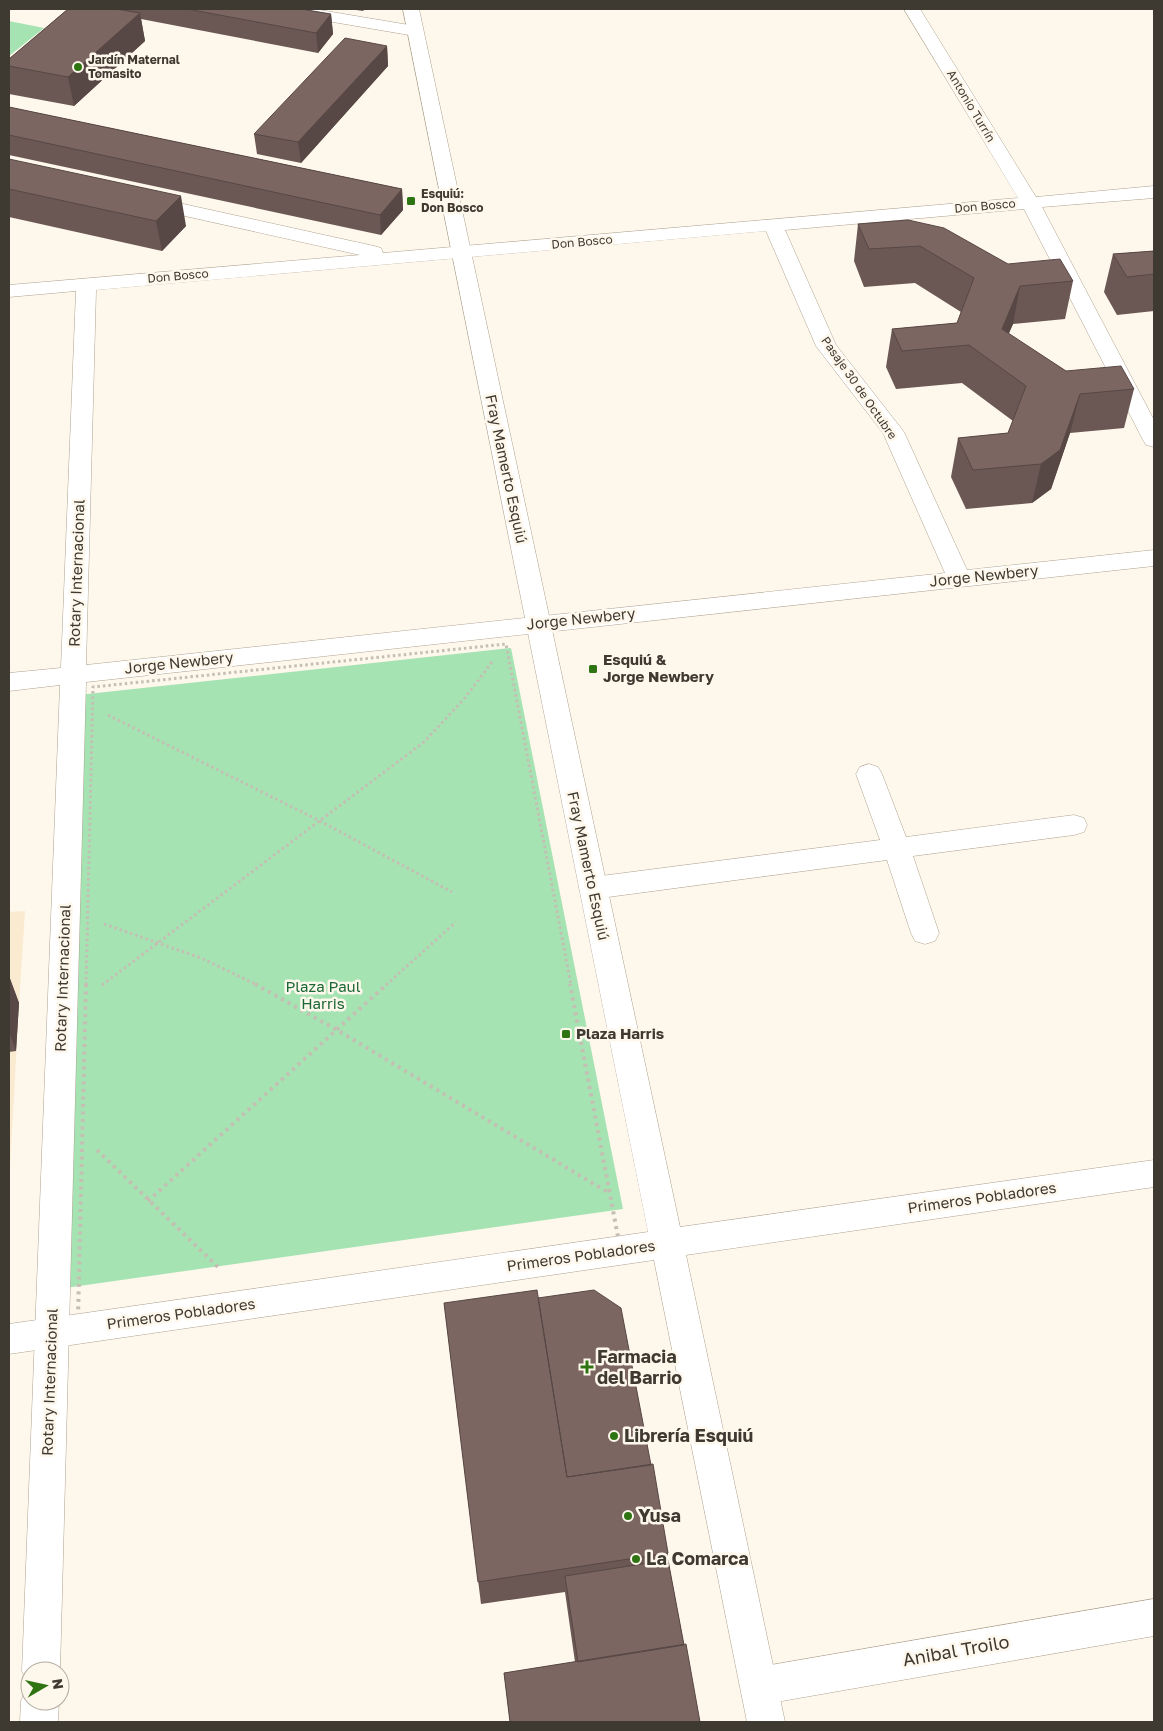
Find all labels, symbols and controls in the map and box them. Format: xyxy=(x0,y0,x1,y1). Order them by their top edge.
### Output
place label: Jardín Maternal Tomasito xyxy=(88,52,180,81)
marker: Jardín Maternal Tomasito xyxy=(72,61,84,73)
street label: Antonio Turrín xyxy=(944,67,999,145)
place label: Esquiú: Don Bosco xyxy=(421,186,484,215)
marker: Esquiú: Don Bosco xyxy=(405,195,417,207)
street label: Don Bosco xyxy=(954,195,1016,216)
street label: Don Bosco xyxy=(551,231,613,252)
street label: Don Bosco xyxy=(147,265,209,286)
street label: Pasaje 30 de Octubre xyxy=(818,333,901,442)
street label: Fray Mamerto Esquiú xyxy=(482,393,532,545)
street label: Rotary Internacional xyxy=(64,499,88,647)
street label: Jorge Newbery xyxy=(929,560,1040,590)
street label: Jorge Newbery xyxy=(526,603,637,633)
street label: Jorge Newbery xyxy=(124,647,235,677)
place label: Esquiú & Jorge Newbery xyxy=(603,650,714,685)
marker: Esquiú & Jorge Newbery xyxy=(587,663,599,675)
street label: Fray Mamerto Esquiú xyxy=(564,790,614,942)
street label: Rotary Internacional xyxy=(50,904,74,1052)
park label: Plaza Paul Harris xyxy=(285,977,361,1012)
place label: Plaza Harris xyxy=(576,1024,664,1042)
marker: Plaza Harris xyxy=(560,1028,572,1040)
street label: Primeros Pobladores xyxy=(906,1178,1057,1216)
street label: Primeros Pobladores xyxy=(505,1236,656,1274)
street label: Primeros Pobladores xyxy=(105,1294,256,1332)
street label: Rotary Internacional xyxy=(37,1308,61,1456)
place label: Farmacia del Barrio xyxy=(597,1345,682,1388)
marker: Farmacia del Barrio xyxy=(581,1361,593,1373)
place label: Librería Esquiú xyxy=(624,1424,753,1446)
marker: Librería Esquiú xyxy=(608,1430,620,1442)
place label: Yusa xyxy=(638,1504,681,1526)
marker: Yusa xyxy=(622,1510,634,1522)
place label: La Comarca xyxy=(646,1547,749,1569)
marker: La Comarca xyxy=(630,1553,642,1565)
street label: Anibal Troilo xyxy=(901,1630,1011,1670)
north arrow xyxy=(20,1661,70,1711)
text: N xyxy=(49,1677,68,1690)

